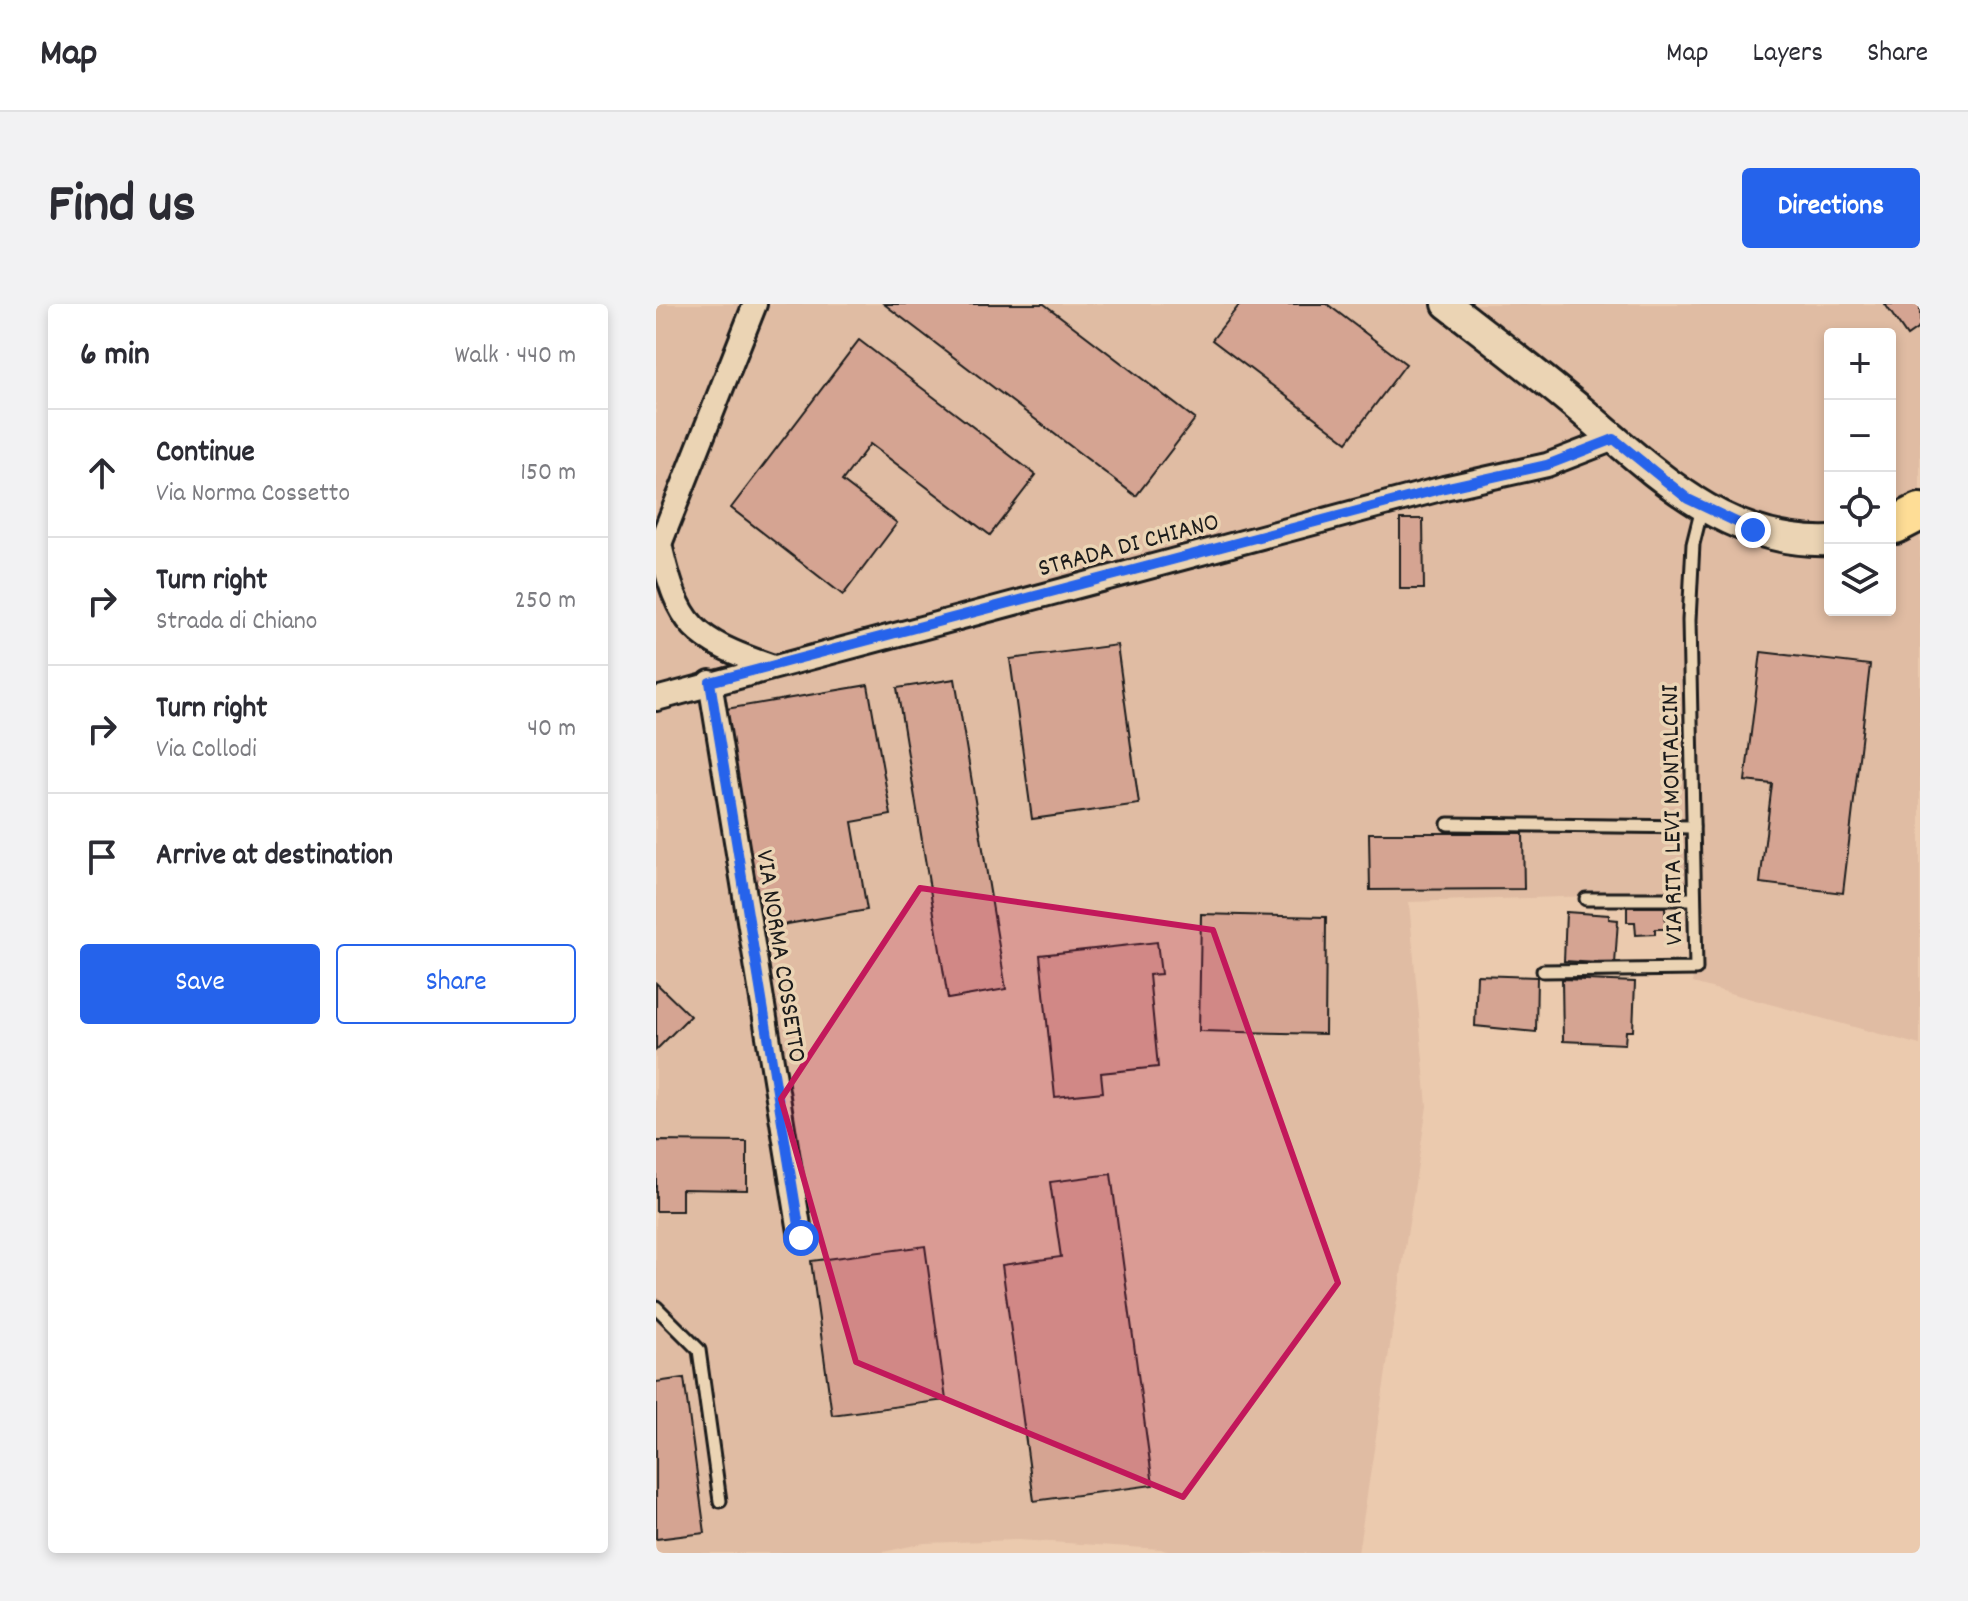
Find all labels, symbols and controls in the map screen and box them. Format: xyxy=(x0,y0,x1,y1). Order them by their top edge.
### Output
text: Map xyxy=(40,28,98,83)
text: Map xyxy=(1666,35,1709,75)
text: Layers xyxy=(1753,35,1823,75)
text: Share xyxy=(1867,35,1928,75)
text: Find us xyxy=(48,168,196,248)
button: Directions xyxy=(1742,168,1920,248)
map controls xyxy=(1824,328,1896,616)
button: + xyxy=(1824,328,1896,400)
text: 6 min xyxy=(80,332,150,381)
text: Walk · 440 m xyxy=(455,338,576,375)
button: − xyxy=(1824,400,1896,472)
text: Continue xyxy=(156,433,255,476)
icon: ahead xyxy=(80,451,124,495)
text: 150 m xyxy=(520,455,576,492)
button: locate xyxy=(1824,472,1896,544)
text: Via Norma Cossetto xyxy=(156,476,350,513)
street label: STRADA DI CHIANO xyxy=(1034,504,1223,588)
route end xyxy=(1735,512,1771,548)
button: layers xyxy=(1824,544,1896,616)
text: Turn right xyxy=(156,561,267,604)
icon: right xyxy=(80,579,124,623)
text: 250 m xyxy=(515,583,576,620)
text: Strada di Chiano xyxy=(156,604,317,641)
street label: VIA RITA LEVI MONTALCINI xyxy=(1653,684,1694,946)
text: Turn right xyxy=(156,689,267,732)
icon: right xyxy=(80,707,124,751)
text: 40 m xyxy=(527,711,576,748)
text: Via Collodi xyxy=(156,732,257,769)
icon: arrive xyxy=(80,835,124,879)
text: Arrive at destination xyxy=(156,836,393,879)
street label: VIA NORMA COSSETTO xyxy=(744,848,815,1066)
button: Save xyxy=(80,944,320,1024)
button: Share xyxy=(336,944,576,1024)
route start xyxy=(783,1220,819,1256)

